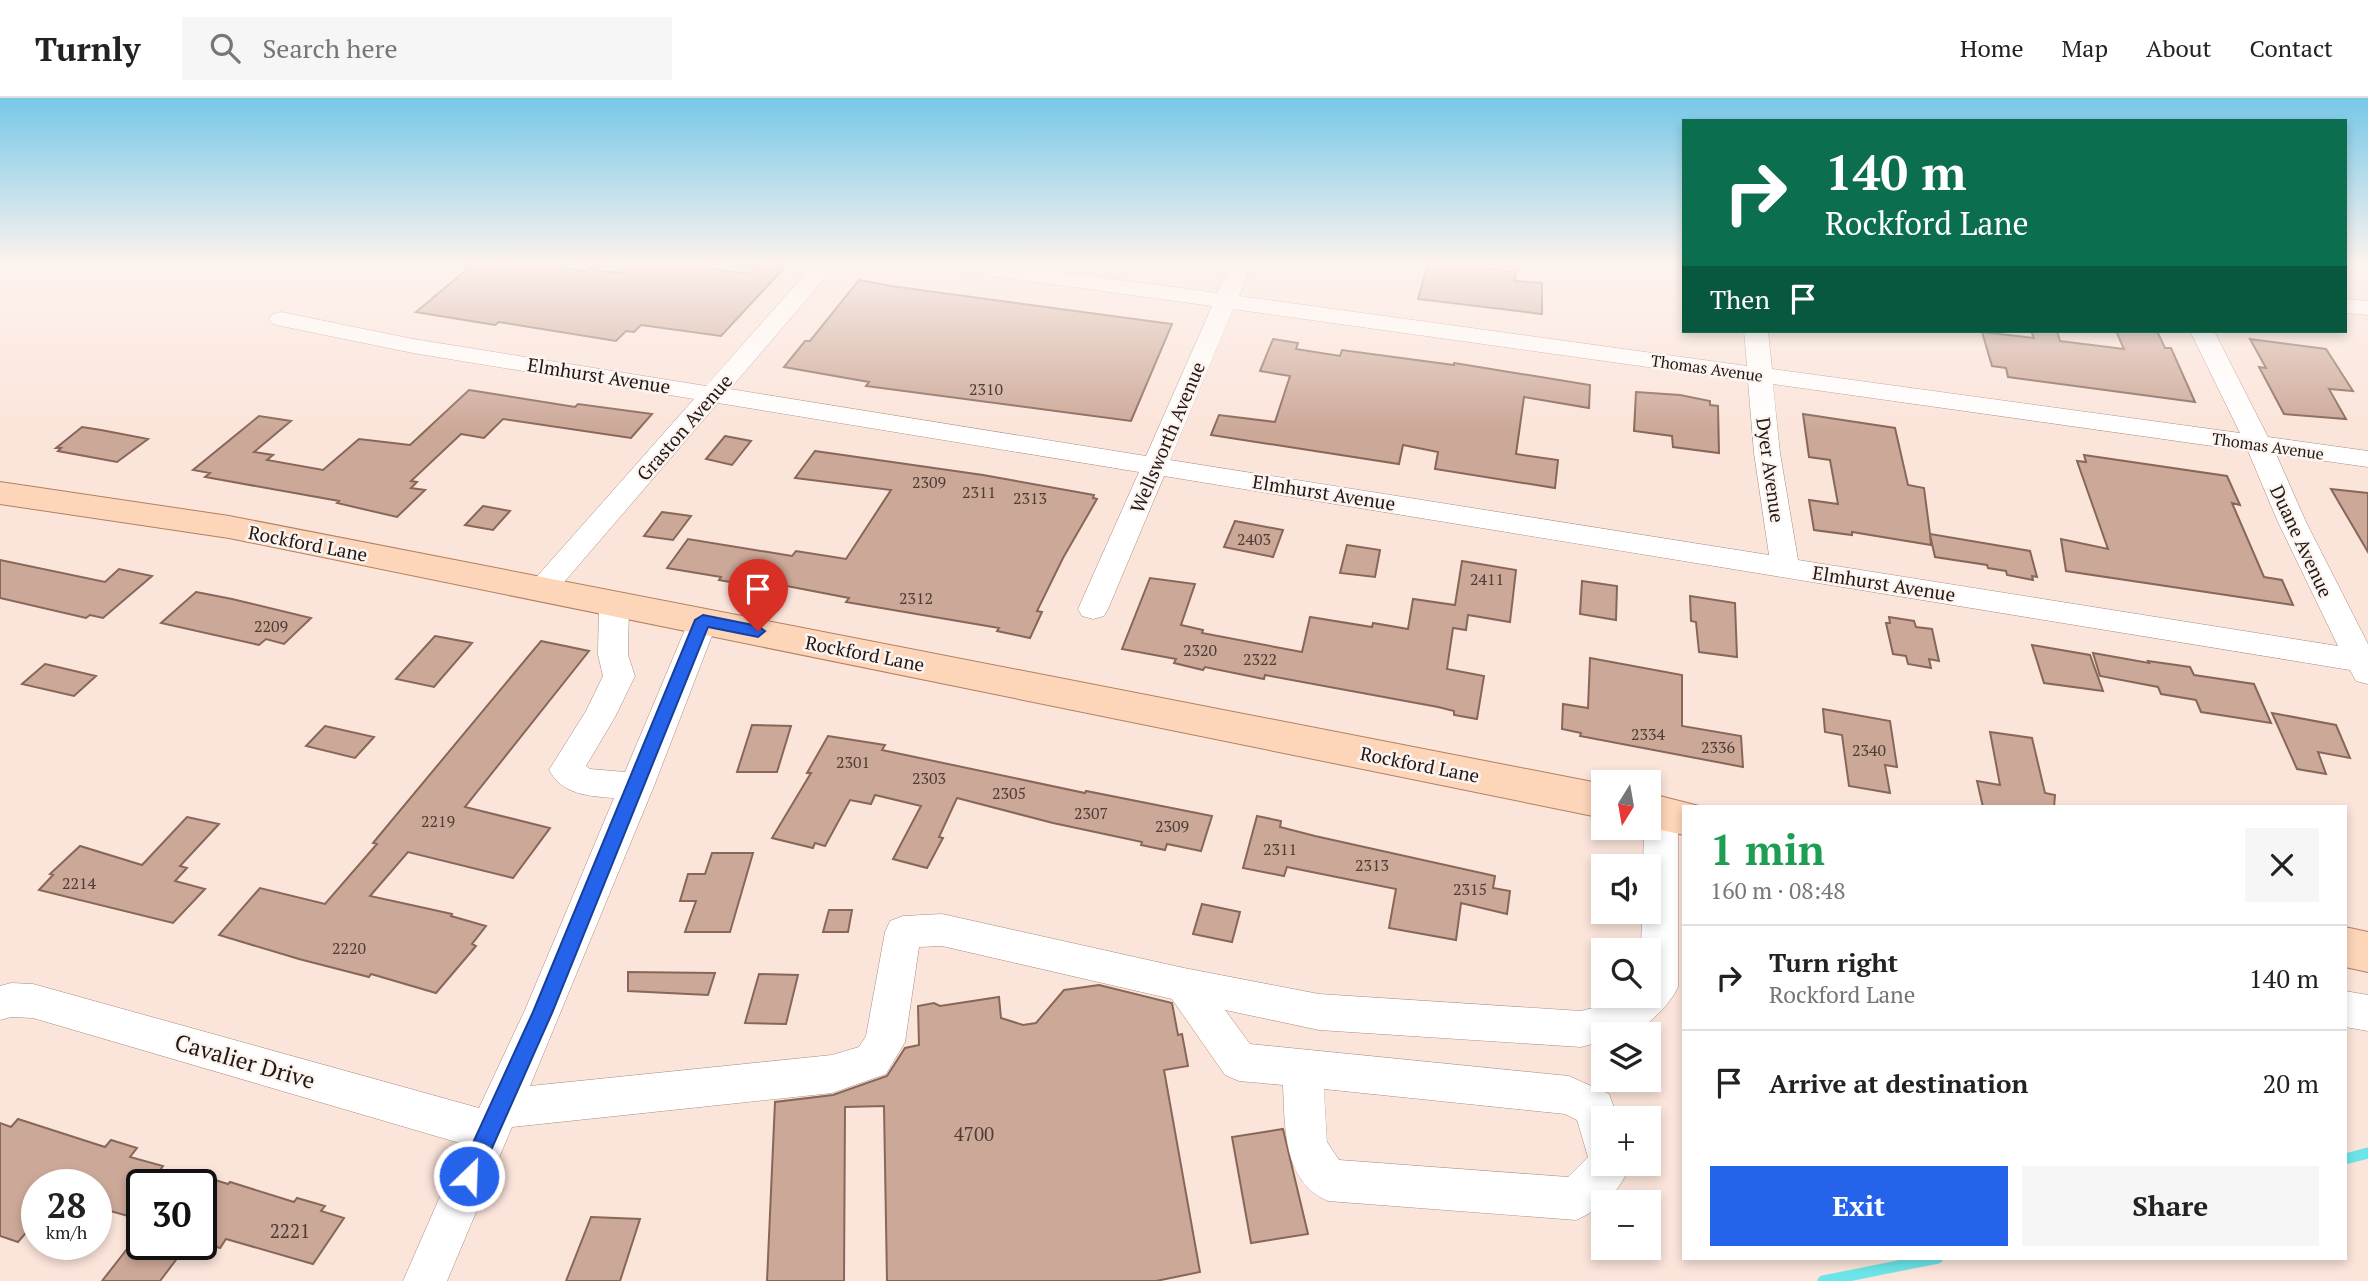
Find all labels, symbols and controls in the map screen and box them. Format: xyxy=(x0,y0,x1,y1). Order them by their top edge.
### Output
search box xyxy=(182,17,672,80)
text: Turnly xyxy=(35,27,140,70)
icon: search xyxy=(206,29,244,67)
text: Search here xyxy=(262,31,398,65)
text: Home xyxy=(1960,32,2024,64)
text: Map xyxy=(2062,32,2108,64)
text: About xyxy=(2146,32,2212,64)
text: Contact xyxy=(2250,32,2333,64)
text: 140 m xyxy=(1825,139,1967,204)
icon: right xyxy=(1710,147,1801,238)
text: Rockford Lane xyxy=(1825,202,2029,244)
icon: arrive xyxy=(1784,280,1822,318)
text: Then xyxy=(1710,282,1770,316)
street label: Thomas Avenue xyxy=(1650,349,1764,387)
street label: Elmhurst Avenue xyxy=(526,351,672,399)
street label: Wellsworth Avenue xyxy=(1124,358,1210,516)
street label: Graston Avenue xyxy=(631,368,737,486)
house number: 2310 xyxy=(969,378,1003,400)
street label: Dyer Avenue xyxy=(1751,416,1791,524)
street label: Thomas Avenue xyxy=(2211,427,2325,465)
street label: Elmhurst Avenue xyxy=(1251,468,1397,516)
house number: 2309 xyxy=(912,471,946,493)
house number: 2311 xyxy=(962,481,996,503)
street label: Duane Avenue xyxy=(2265,481,2339,601)
house number: 2313 xyxy=(1013,487,1047,509)
street label: Rockford Lane xyxy=(246,519,370,567)
house number: 2403 xyxy=(1237,528,1271,550)
pin xyxy=(728,559,788,631)
street label: Elmhurst Avenue xyxy=(1811,559,1957,607)
house number: 2411 xyxy=(1470,568,1504,590)
icon: arrive xyxy=(739,570,777,608)
house number: 2312 xyxy=(899,587,933,609)
house number: 2209 xyxy=(254,615,288,637)
street label: Rockford Lane xyxy=(803,629,927,677)
house number: 2320 xyxy=(1183,639,1217,661)
house number: 2322 xyxy=(1243,648,1277,670)
house number: 2334 xyxy=(1631,723,1666,745)
house number: 2336 xyxy=(1701,736,1736,758)
house number: 2340 xyxy=(1852,739,1886,761)
street label: Rockford Lane xyxy=(1358,740,1482,788)
house number: 2301 xyxy=(836,751,870,773)
house number: 2303 xyxy=(912,767,946,789)
north arrow xyxy=(1591,770,1661,840)
map controls xyxy=(1591,770,1661,1260)
house number: 2305 xyxy=(992,782,1026,804)
house number: 2307 xyxy=(1074,802,1108,824)
house number: 2219 xyxy=(421,810,455,832)
house number: 2309 xyxy=(1155,815,1189,837)
text: 1 min xyxy=(1710,821,1825,877)
button: close xyxy=(2245,828,2319,902)
house number: 2311 xyxy=(1263,838,1297,860)
house number: 2313 xyxy=(1355,854,1389,876)
button: sound xyxy=(1591,854,1661,924)
house number: 2214 xyxy=(62,872,97,894)
text: 160 m · 08:48 xyxy=(1710,875,1845,906)
house number: 2315 xyxy=(1453,878,1487,900)
house number: 2220 xyxy=(332,937,366,959)
button: search xyxy=(1591,938,1661,1008)
text: Turn right xyxy=(1769,945,1898,979)
icon: right xyxy=(1710,959,1748,997)
text: 140 m xyxy=(2249,961,2319,995)
text: Rockford Lane xyxy=(1769,979,1915,1010)
button: layers xyxy=(1591,1022,1661,1092)
street label: Cavalier Drive xyxy=(171,1026,319,1096)
icon: arrive xyxy=(1710,1064,1748,1102)
text: Arrive at destination xyxy=(1769,1066,2028,1100)
text: 20 m xyxy=(2263,1066,2319,1100)
button: + xyxy=(1591,1106,1661,1176)
house number: 4700 xyxy=(954,1121,994,1146)
position arrow xyxy=(432,1139,506,1213)
button: Exit xyxy=(1710,1166,2008,1246)
button: Share xyxy=(2022,1166,2319,1246)
speed limit sign: 30 xyxy=(126,1169,217,1260)
text: 28 xyxy=(47,1182,86,1228)
button: − xyxy=(1591,1190,1661,1260)
house number: 2221 xyxy=(270,1218,310,1243)
text: km/h xyxy=(46,1220,87,1244)

